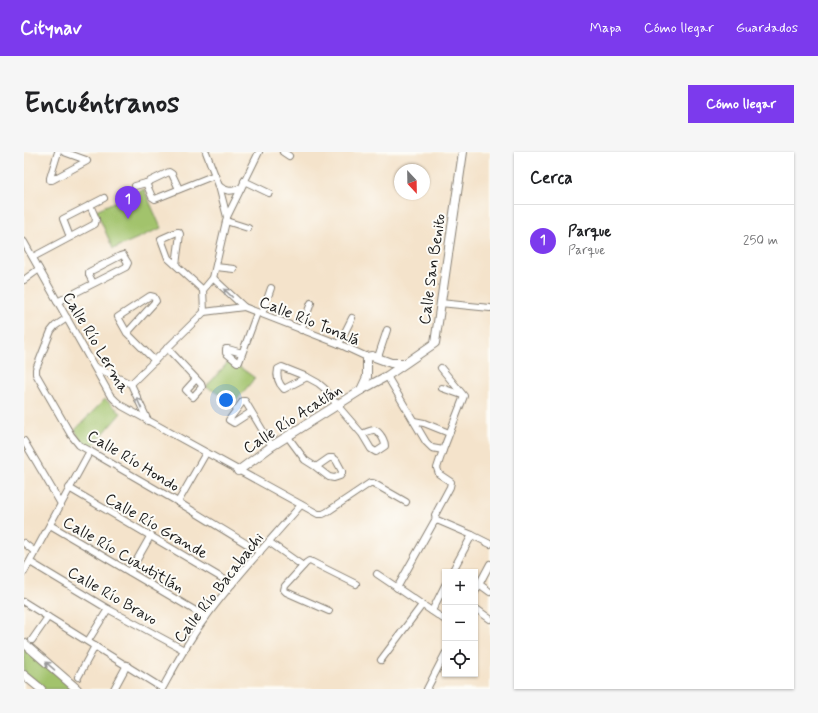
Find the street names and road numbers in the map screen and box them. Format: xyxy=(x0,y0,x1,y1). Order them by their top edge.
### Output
street label: Calle San Benito xyxy=(414,212,451,326)
street label: Calle Río Lerma xyxy=(57,288,134,397)
street label: Calle Río Tonalá xyxy=(256,292,363,351)
street label: Calle Río Acatlán xyxy=(239,379,346,459)
street label: Calle Río Hondo xyxy=(83,425,183,497)
street label: Calle Río Grande xyxy=(101,488,212,564)
street label: Calle Río Cuautitlán xyxy=(59,512,188,599)
street label: Calle Río Bacabachi xyxy=(169,528,269,647)
street label: Calle Río Bravo xyxy=(63,562,161,631)

